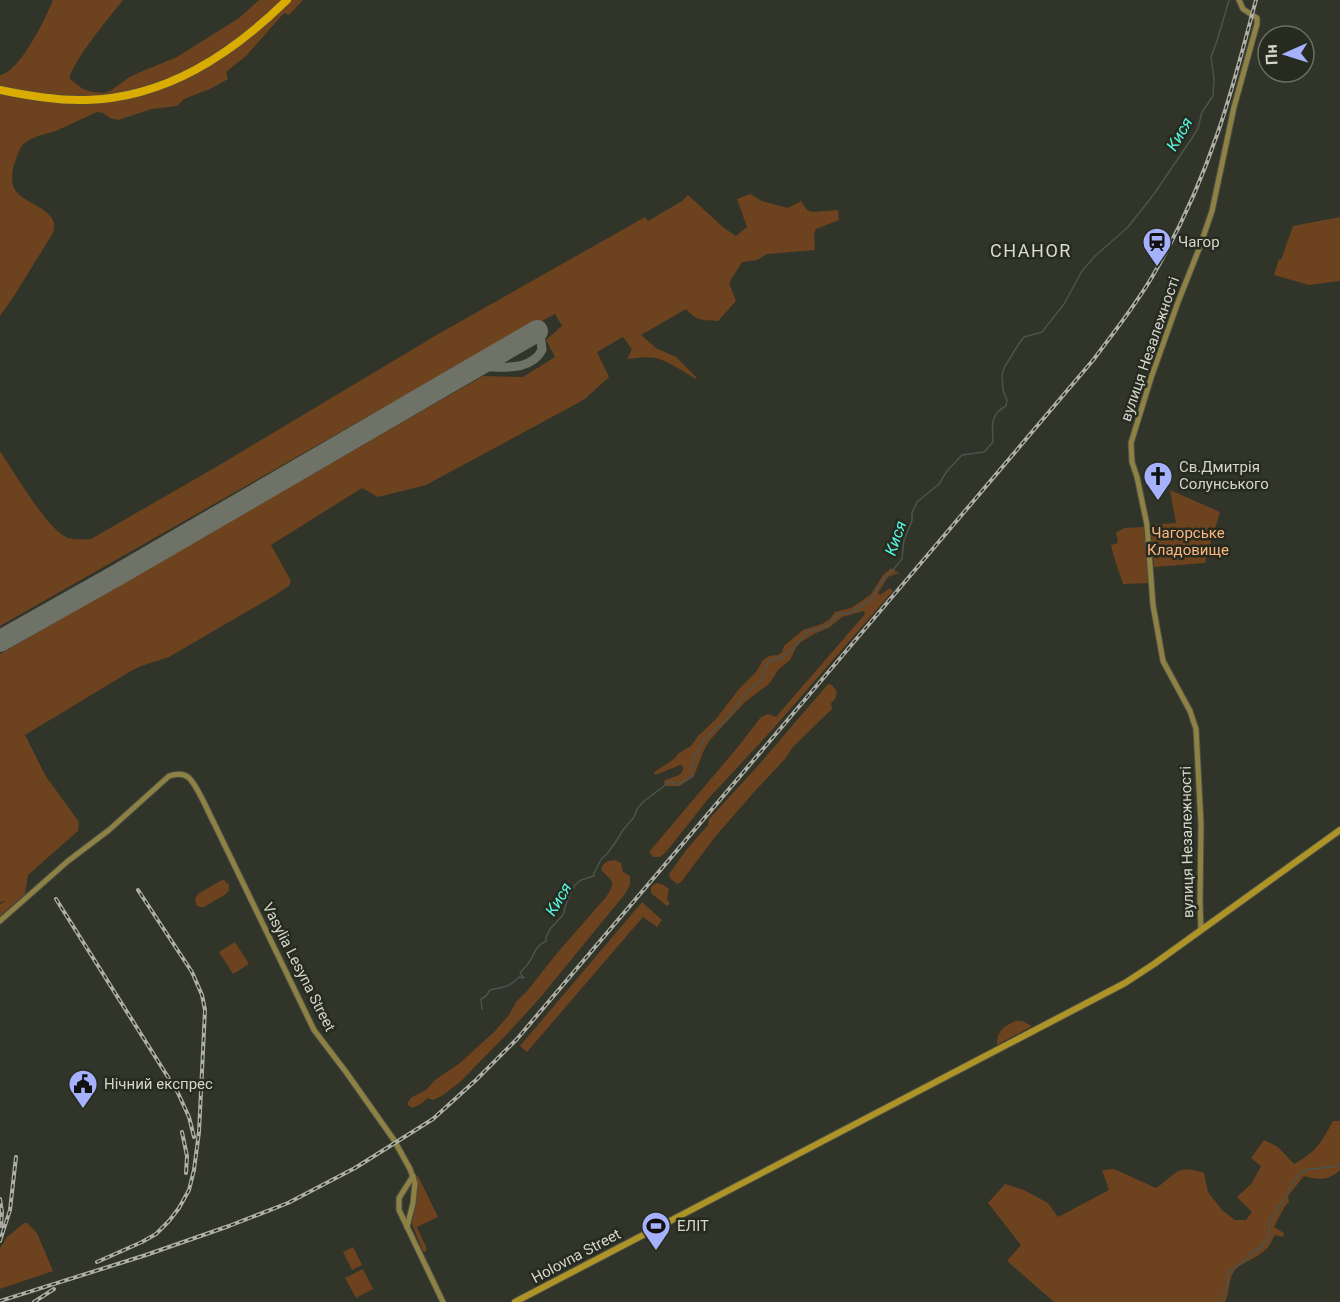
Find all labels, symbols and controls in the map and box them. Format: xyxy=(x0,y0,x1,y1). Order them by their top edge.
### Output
north arrow xyxy=(1256,24,1316,84)
text: Пн xyxy=(1261,44,1282,65)
water label: Кися xyxy=(1162,114,1197,154)
station icon: Чагор xyxy=(1141,226,1173,268)
place label: Чагор xyxy=(1178,233,1220,251)
district label: CHAHOR xyxy=(990,240,1072,261)
street label: вулиця Незалежності xyxy=(1117,274,1183,424)
place label: Св.Дмитрія Солунського xyxy=(1179,458,1269,493)
church icon: Св.Дмитрія Солунського xyxy=(1142,460,1174,502)
water label: Кися xyxy=(881,518,910,558)
park label: Чагорське Кладовище xyxy=(1147,524,1229,559)
street label: вулиця Незалежності xyxy=(1177,766,1197,918)
water label: Кися xyxy=(541,879,576,919)
street label: Vasylia Lesyna Street xyxy=(259,900,339,1034)
public building icon: Нічний експрес xyxy=(67,1068,99,1110)
place label: Нічний експрес xyxy=(104,1075,213,1093)
sports icon: ЕЛІТ xyxy=(640,1210,672,1252)
place label: ЕЛІТ xyxy=(677,1217,709,1235)
street label: Holovna Street xyxy=(528,1225,624,1287)

